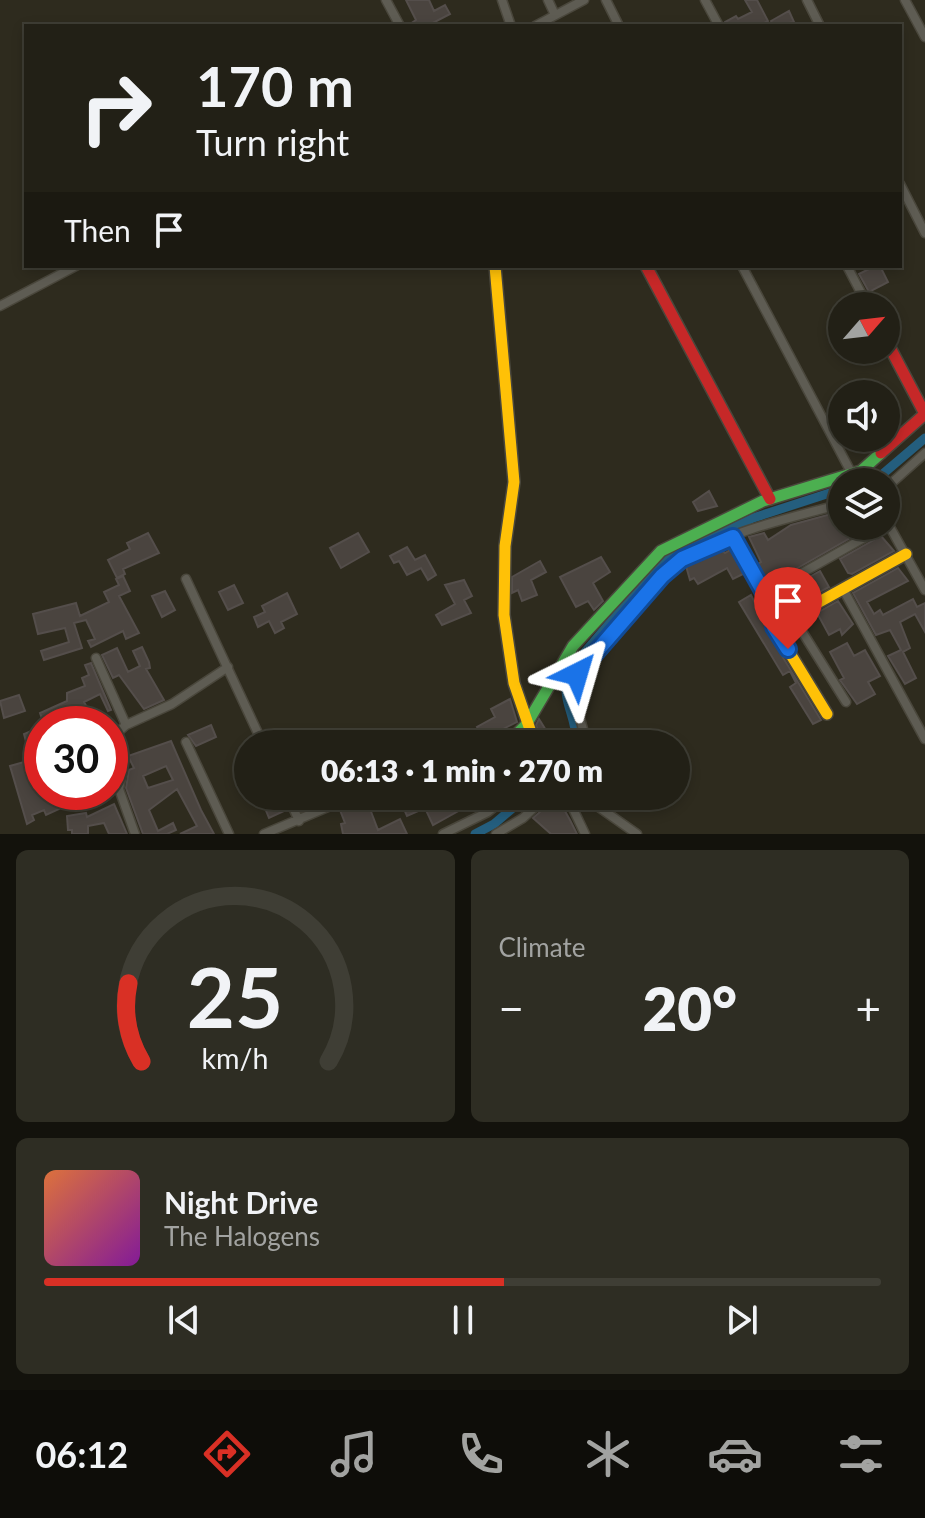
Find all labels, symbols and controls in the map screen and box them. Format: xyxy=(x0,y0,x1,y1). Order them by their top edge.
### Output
text: 170 m xyxy=(196,52,354,119)
icon: right xyxy=(64,56,168,160)
text: Turn right xyxy=(196,120,349,164)
icon: arrive xyxy=(147,208,191,252)
text: Then xyxy=(64,212,131,248)
north arrow xyxy=(828,292,900,364)
map controls xyxy=(828,292,900,540)
button: sound xyxy=(828,380,900,452)
button: layers xyxy=(828,468,900,540)
pin xyxy=(754,567,822,649)
icon: arrive xyxy=(766,579,810,623)
position arrow xyxy=(535,632,619,716)
speed limit sign: 30 xyxy=(24,706,128,810)
text: 06:13 · 1 min · 270 m xyxy=(321,752,603,788)
text: Climate xyxy=(499,931,585,963)
text: 25 xyxy=(187,946,284,1046)
text: 20° xyxy=(642,972,737,1044)
text: − xyxy=(499,982,524,1034)
text: + xyxy=(855,982,881,1034)
text: km/h xyxy=(202,1041,269,1075)
text: Night Drive xyxy=(164,1184,318,1220)
text: The Halogens xyxy=(164,1220,320,1252)
icon: previous xyxy=(162,1298,206,1342)
icon: pause xyxy=(441,1298,485,1342)
icon: next xyxy=(720,1298,764,1342)
icon: directions xyxy=(199,1426,255,1482)
icon: music xyxy=(326,1426,382,1482)
icon: phone xyxy=(453,1426,509,1482)
icon: climate xyxy=(580,1426,636,1482)
icon: car xyxy=(707,1426,763,1482)
icon: filters xyxy=(833,1426,889,1482)
text: 06:12 xyxy=(35,1432,128,1476)

